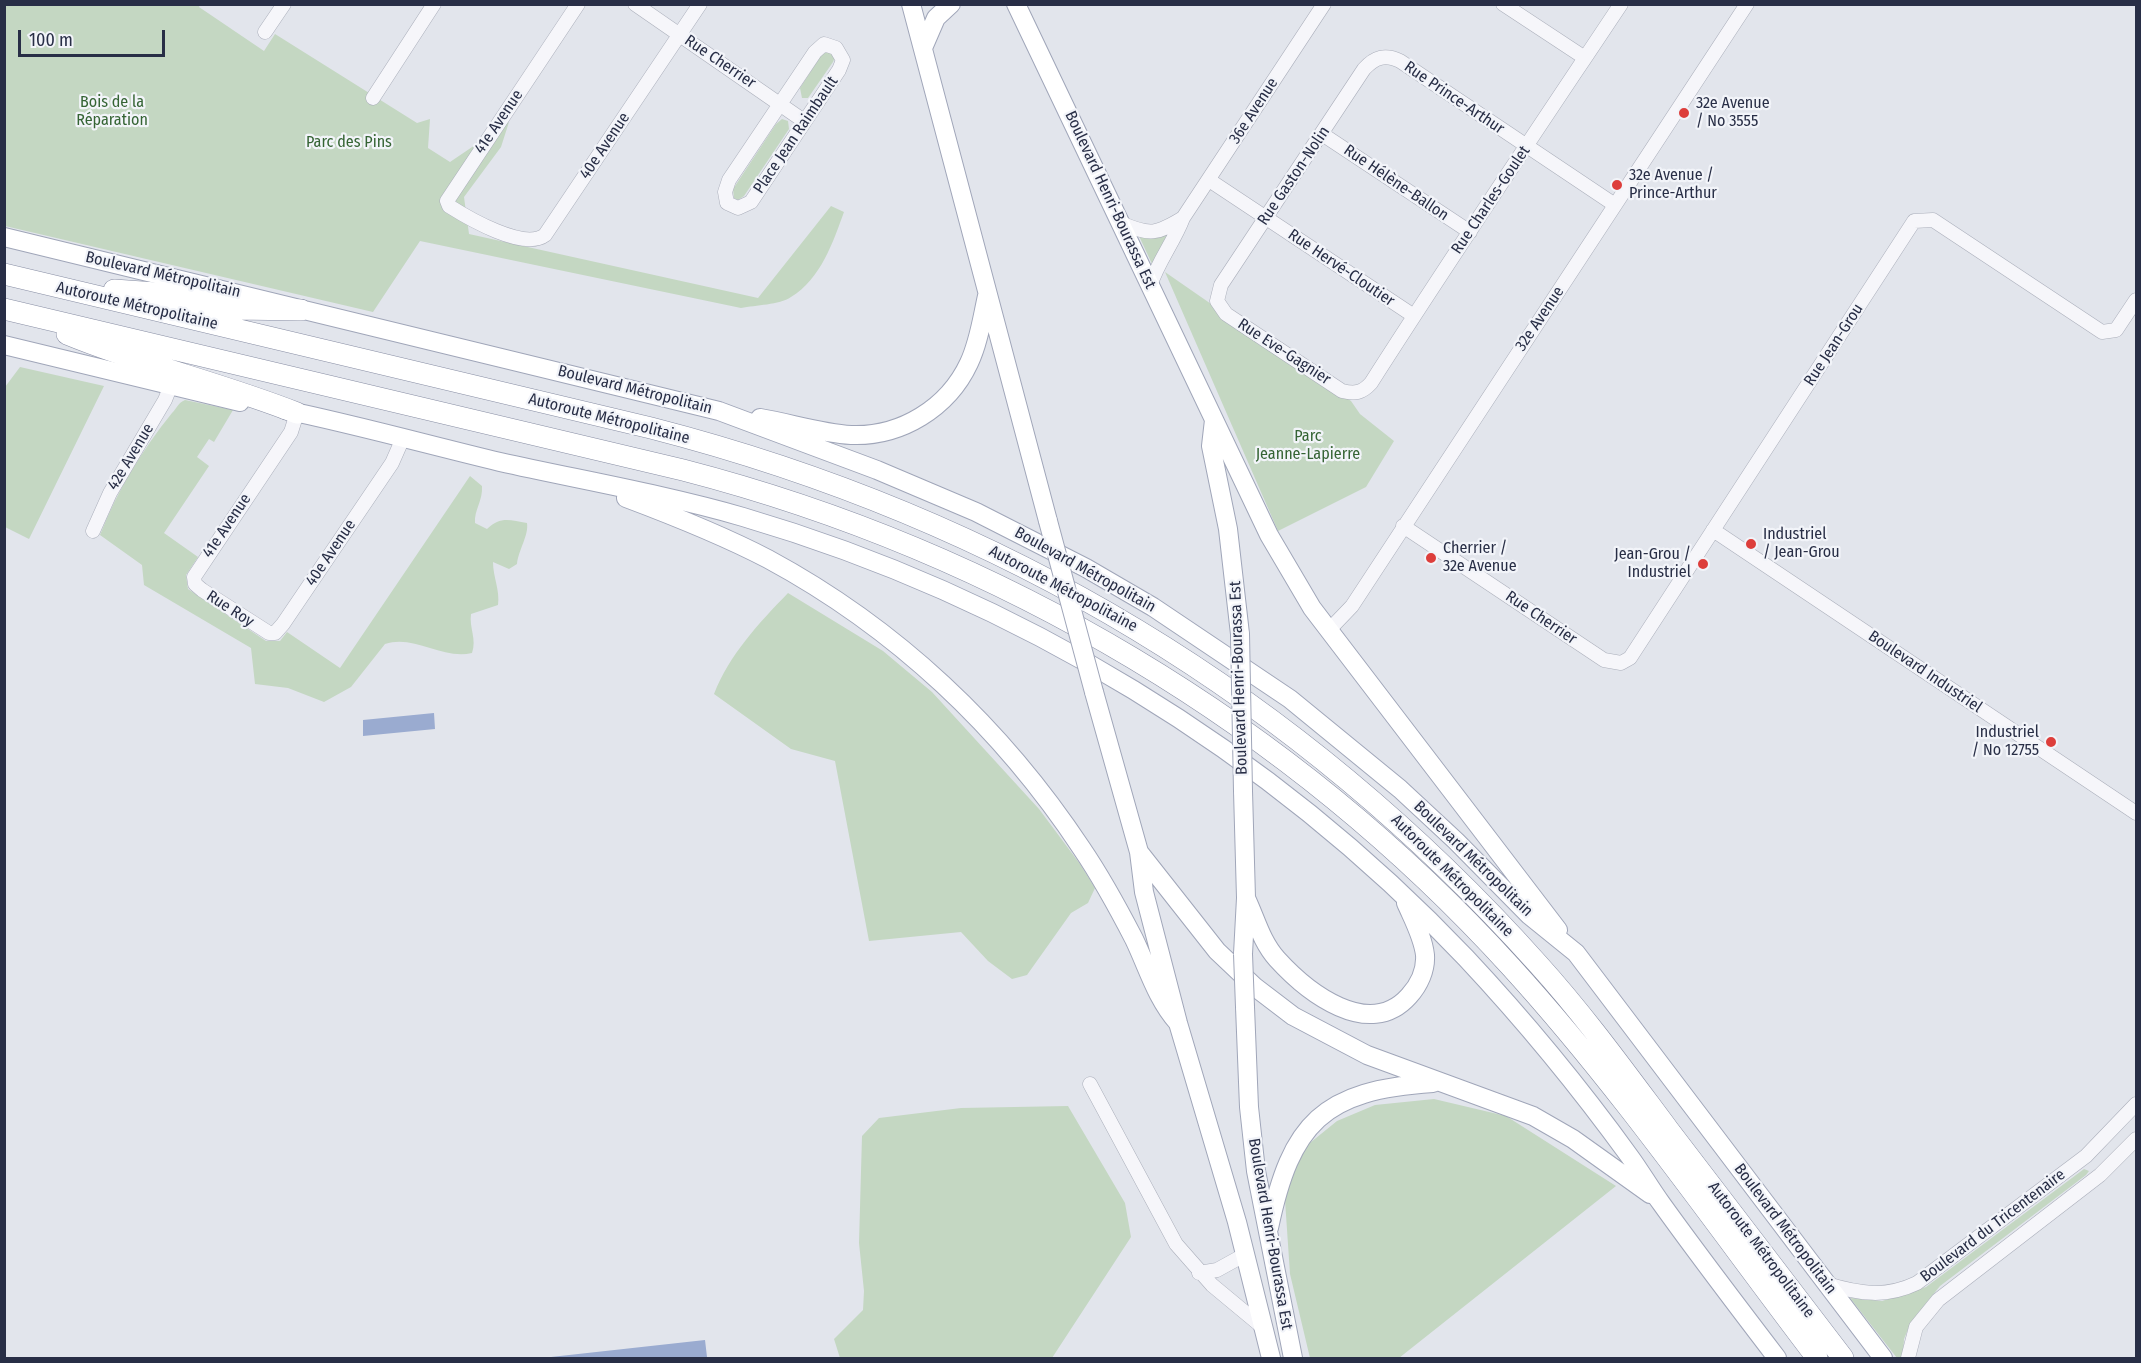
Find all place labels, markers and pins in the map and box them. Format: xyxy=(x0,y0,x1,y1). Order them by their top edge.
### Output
place label: 32e Avenue / No 3555 xyxy=(1696,94,1770,132)
marker: 32e Avenue / No 3555 xyxy=(1677,106,1691,120)
place label: 32e Avenue / Prince-Arthur xyxy=(1629,166,1717,204)
marker: 32e Avenue / Prince-Arthur xyxy=(1610,178,1624,192)
place label: Industriel / Jean-Grou xyxy=(1763,525,1840,563)
marker: Industriel / Jean-Grou xyxy=(1744,537,1758,551)
place label: Cherrier / 32e Avenue xyxy=(1443,539,1517,577)
place label: Jean-Grou / Industriel xyxy=(1614,545,1691,583)
marker: Cherrier / 32e Avenue xyxy=(1424,551,1438,565)
marker: Jean-Grou / Industriel xyxy=(1696,557,1710,571)
place label: Industriel / No 12755 xyxy=(1972,723,2039,761)
marker: Industriel / No 12755 xyxy=(2044,735,2058,749)

